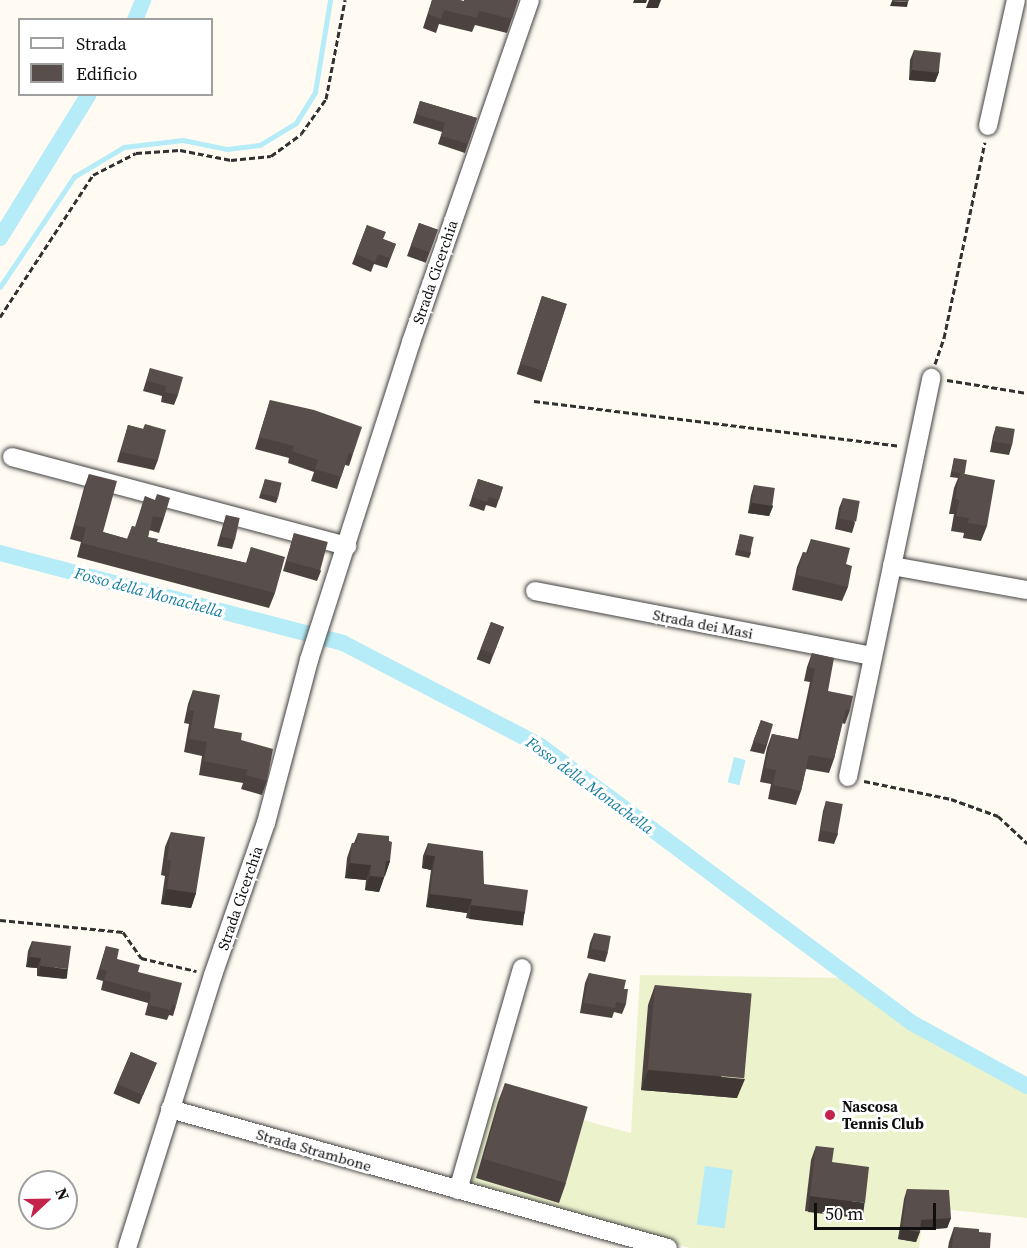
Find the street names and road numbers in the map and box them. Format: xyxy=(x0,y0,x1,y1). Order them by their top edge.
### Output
street label: Strada Cicerchia xyxy=(409,218,461,326)
street label: Strada dei Masi xyxy=(651,605,755,643)
street label: Strada Cicerchia xyxy=(214,844,266,952)
street label: Strada Strambone xyxy=(254,1125,374,1175)

